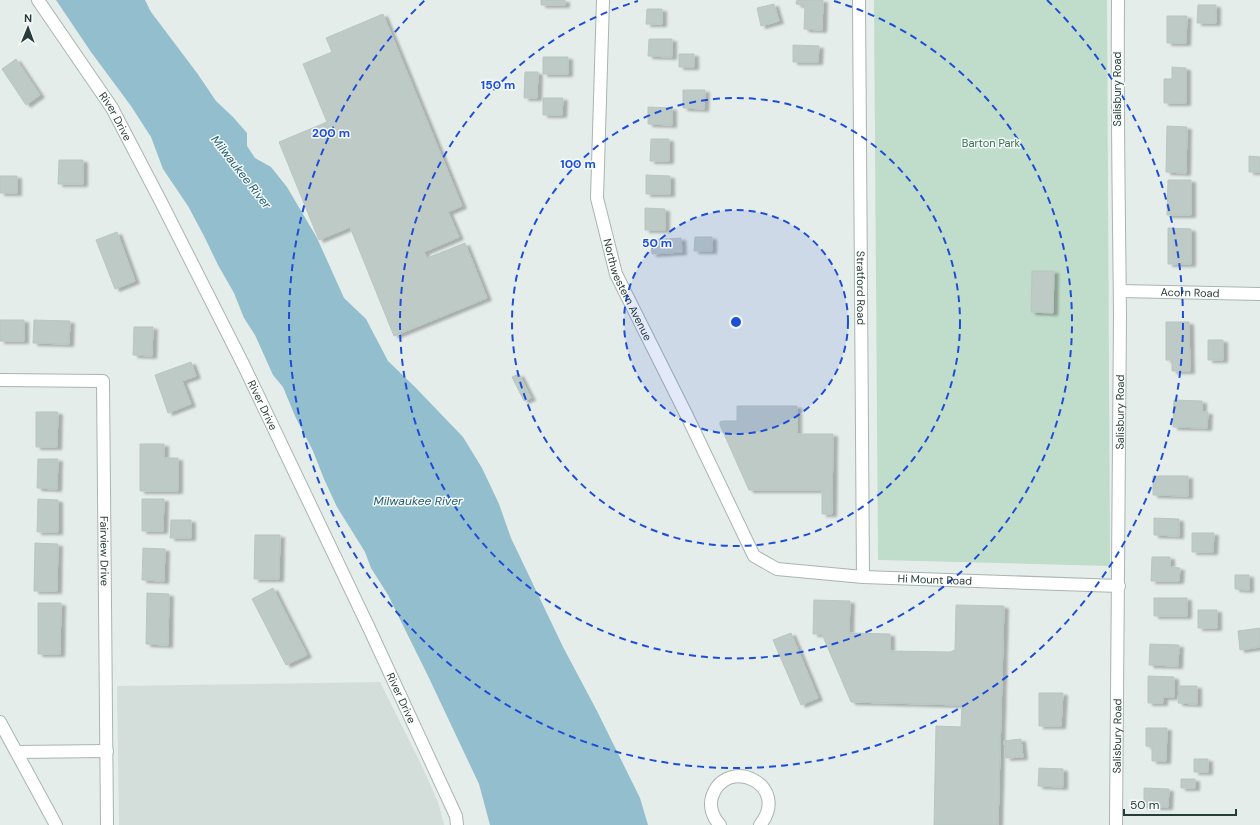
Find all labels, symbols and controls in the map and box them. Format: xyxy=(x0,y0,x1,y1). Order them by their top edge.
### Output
north arrow xyxy=(8,8,48,48)
text: N xyxy=(24,11,32,25)
street label: Salisbury Road xyxy=(1110,51,1124,126)
text: 150 m xyxy=(481,77,515,93)
street label: River Drive xyxy=(96,89,135,143)
text: 200 m xyxy=(312,125,350,141)
water label: Milwaukee River xyxy=(207,132,275,212)
park label: Barton Park xyxy=(962,136,1021,150)
text: 100 m xyxy=(560,156,596,172)
text: 50 m xyxy=(642,235,672,251)
street label: Northwestern Avenue xyxy=(600,237,655,343)
street label: Stratford Road xyxy=(854,251,868,325)
street label: Acorn Road xyxy=(1160,285,1220,300)
centre of rings xyxy=(729,315,743,329)
street label: Salisbury Road xyxy=(1113,374,1127,450)
street label: River Drive xyxy=(245,378,281,432)
water label: Milwaukee River xyxy=(374,493,463,509)
street label: Fairview Drive xyxy=(97,516,112,586)
street label: Hi Mount Road xyxy=(897,571,972,588)
street label: River Drive xyxy=(384,670,419,725)
street label: Salisbury Road xyxy=(1110,698,1124,774)
scale bar xyxy=(1124,791,1236,817)
text: 50 m xyxy=(1130,797,1159,813)

